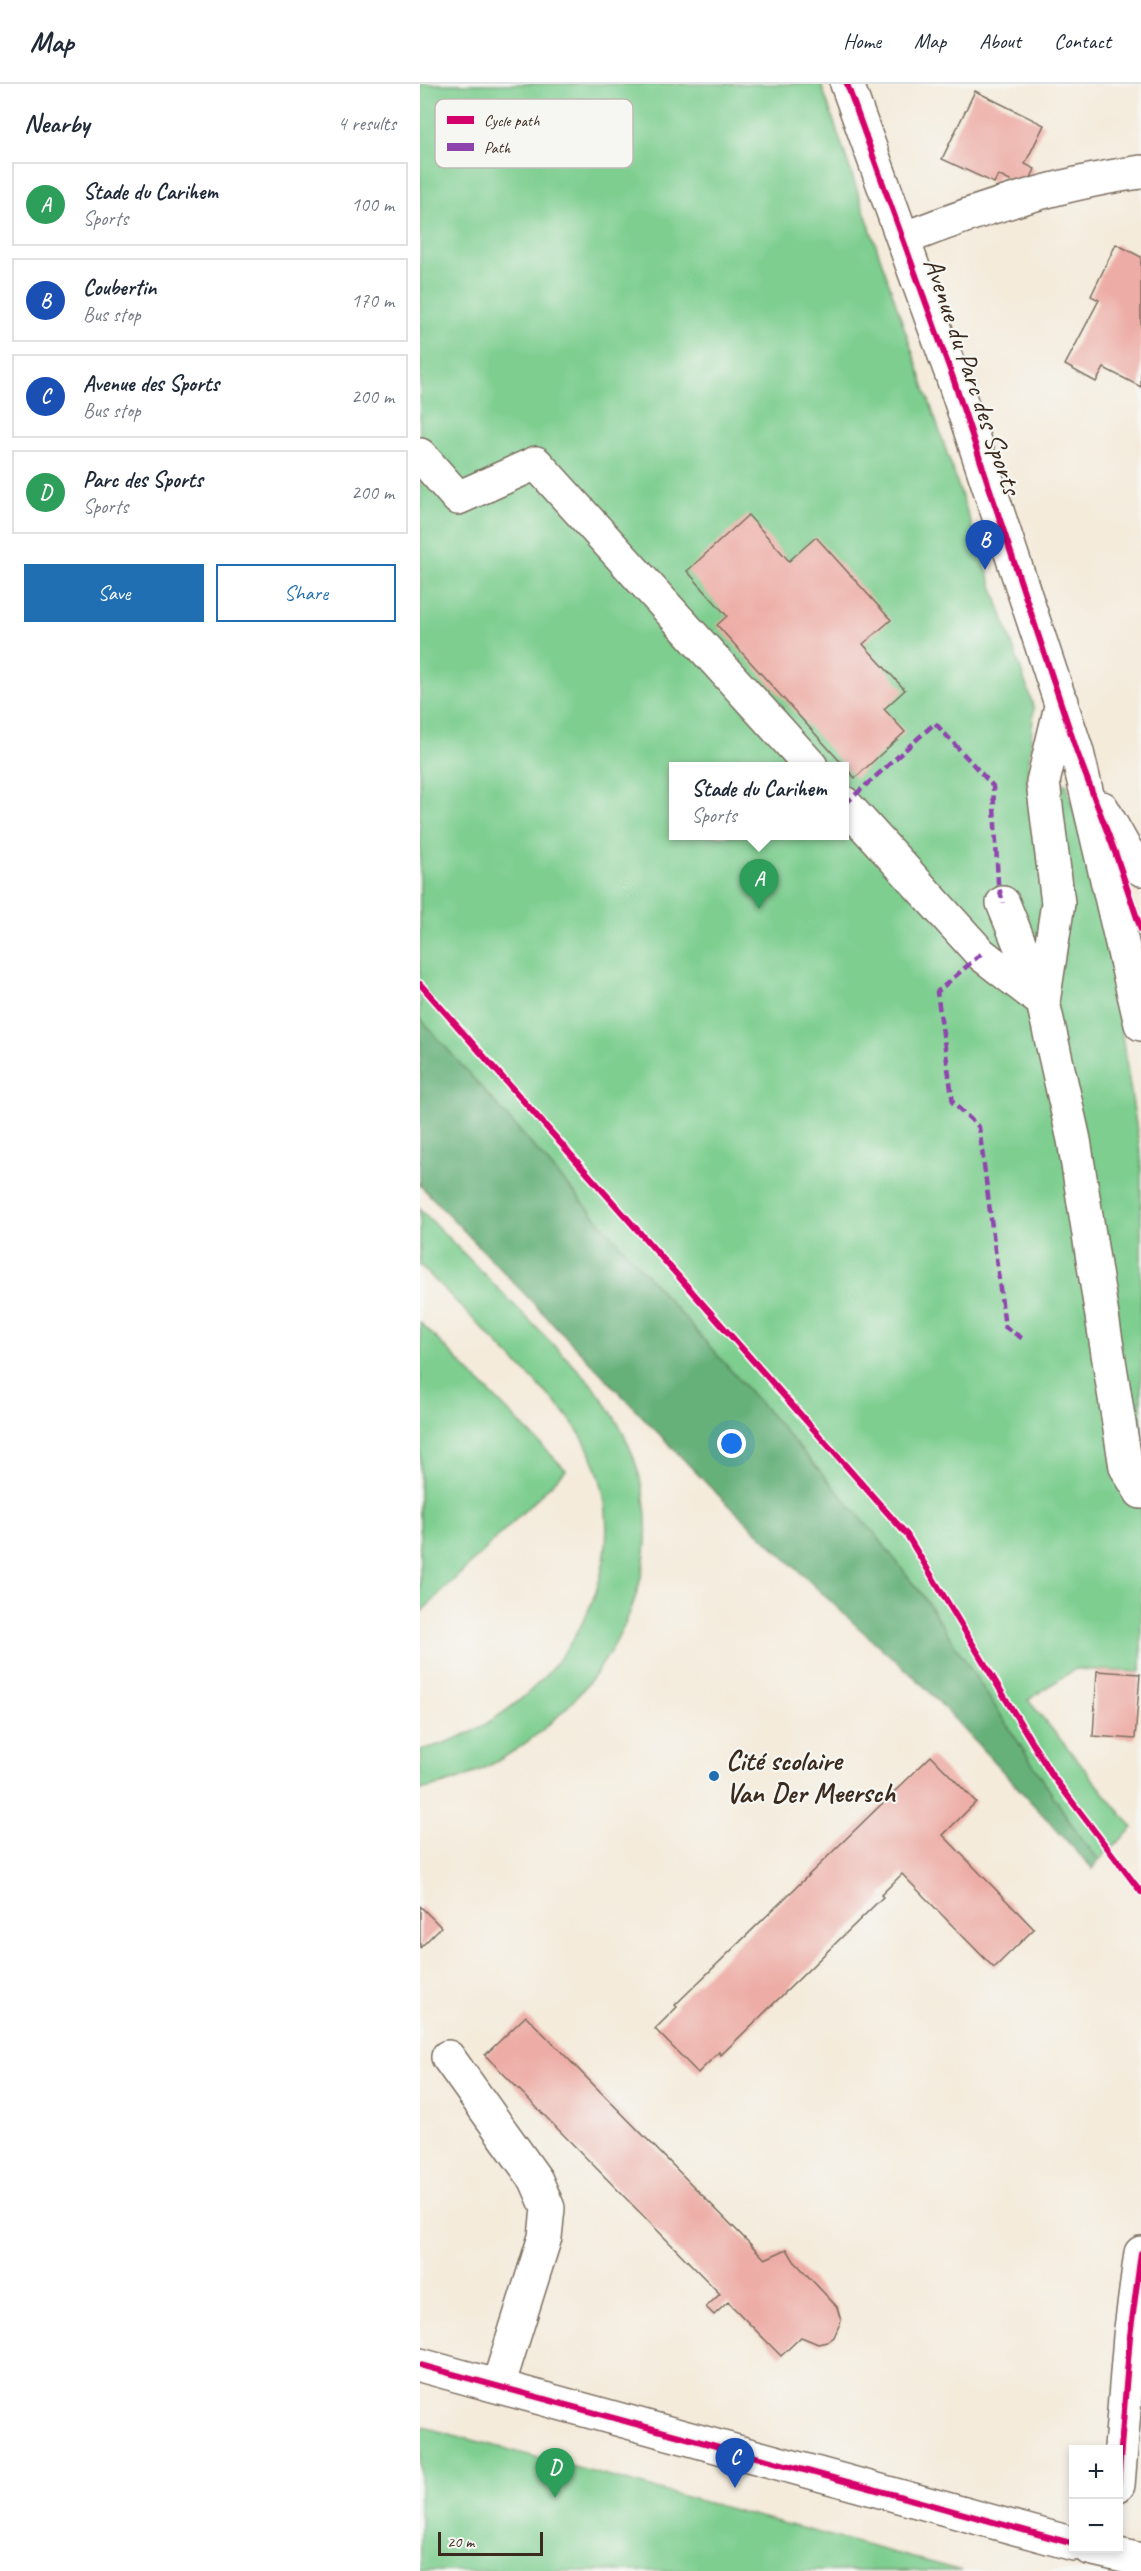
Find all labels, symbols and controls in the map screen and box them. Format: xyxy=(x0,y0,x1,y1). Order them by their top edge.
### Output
text: Map xyxy=(30,24,73,59)
text: Home xyxy=(843,28,881,54)
text: Map xyxy=(914,28,946,54)
text: About xyxy=(979,28,1021,54)
text: Contact xyxy=(1054,28,1111,54)
legend xyxy=(435,99,633,168)
text: Nearby xyxy=(24,107,89,140)
text: 4 results xyxy=(337,111,396,136)
text: Cycle path xyxy=(484,111,540,131)
text: Path xyxy=(484,138,511,158)
text: Stade du Carihem xyxy=(83,178,218,206)
text: A xyxy=(40,192,51,217)
text: 100 m xyxy=(351,192,394,217)
text: Sports xyxy=(83,206,128,231)
street label: Avenue du Parc des Sports xyxy=(916,253,1031,501)
text: Coubertin xyxy=(83,274,156,302)
text: B xyxy=(40,288,51,313)
text: 170 m xyxy=(351,288,394,313)
text: Bus stop xyxy=(83,302,141,327)
text: Avenue des Sports xyxy=(83,370,219,398)
text: C xyxy=(41,384,50,409)
text: 200 m xyxy=(351,384,394,409)
text: Bus stop xyxy=(83,398,141,423)
text: Parc des Sports xyxy=(83,466,203,494)
text: D xyxy=(40,480,51,505)
text: 200 m xyxy=(351,480,394,505)
text: Sports xyxy=(83,494,128,519)
pin: B xyxy=(966,520,1004,570)
button: Save xyxy=(24,564,204,622)
button: Share xyxy=(216,564,396,622)
popup xyxy=(669,762,849,840)
text: Stade du Carihem xyxy=(692,775,826,803)
text: Sports xyxy=(692,803,737,828)
pin: A xyxy=(740,860,778,909)
your location xyxy=(717,1429,746,1458)
place label: Cité scolaire Van Der Meersch xyxy=(726,1743,896,1810)
marker: Cité scolaire Van Der Meersch xyxy=(707,1769,721,1783)
pin: C xyxy=(716,2438,754,2488)
map controls xyxy=(1069,2445,1123,2553)
button: + xyxy=(1069,2445,1123,2499)
pin: D xyxy=(536,2448,574,2498)
button: − xyxy=(1069,2499,1123,2553)
scale bar xyxy=(438,2529,543,2556)
text: 20 m xyxy=(447,2532,474,2552)

